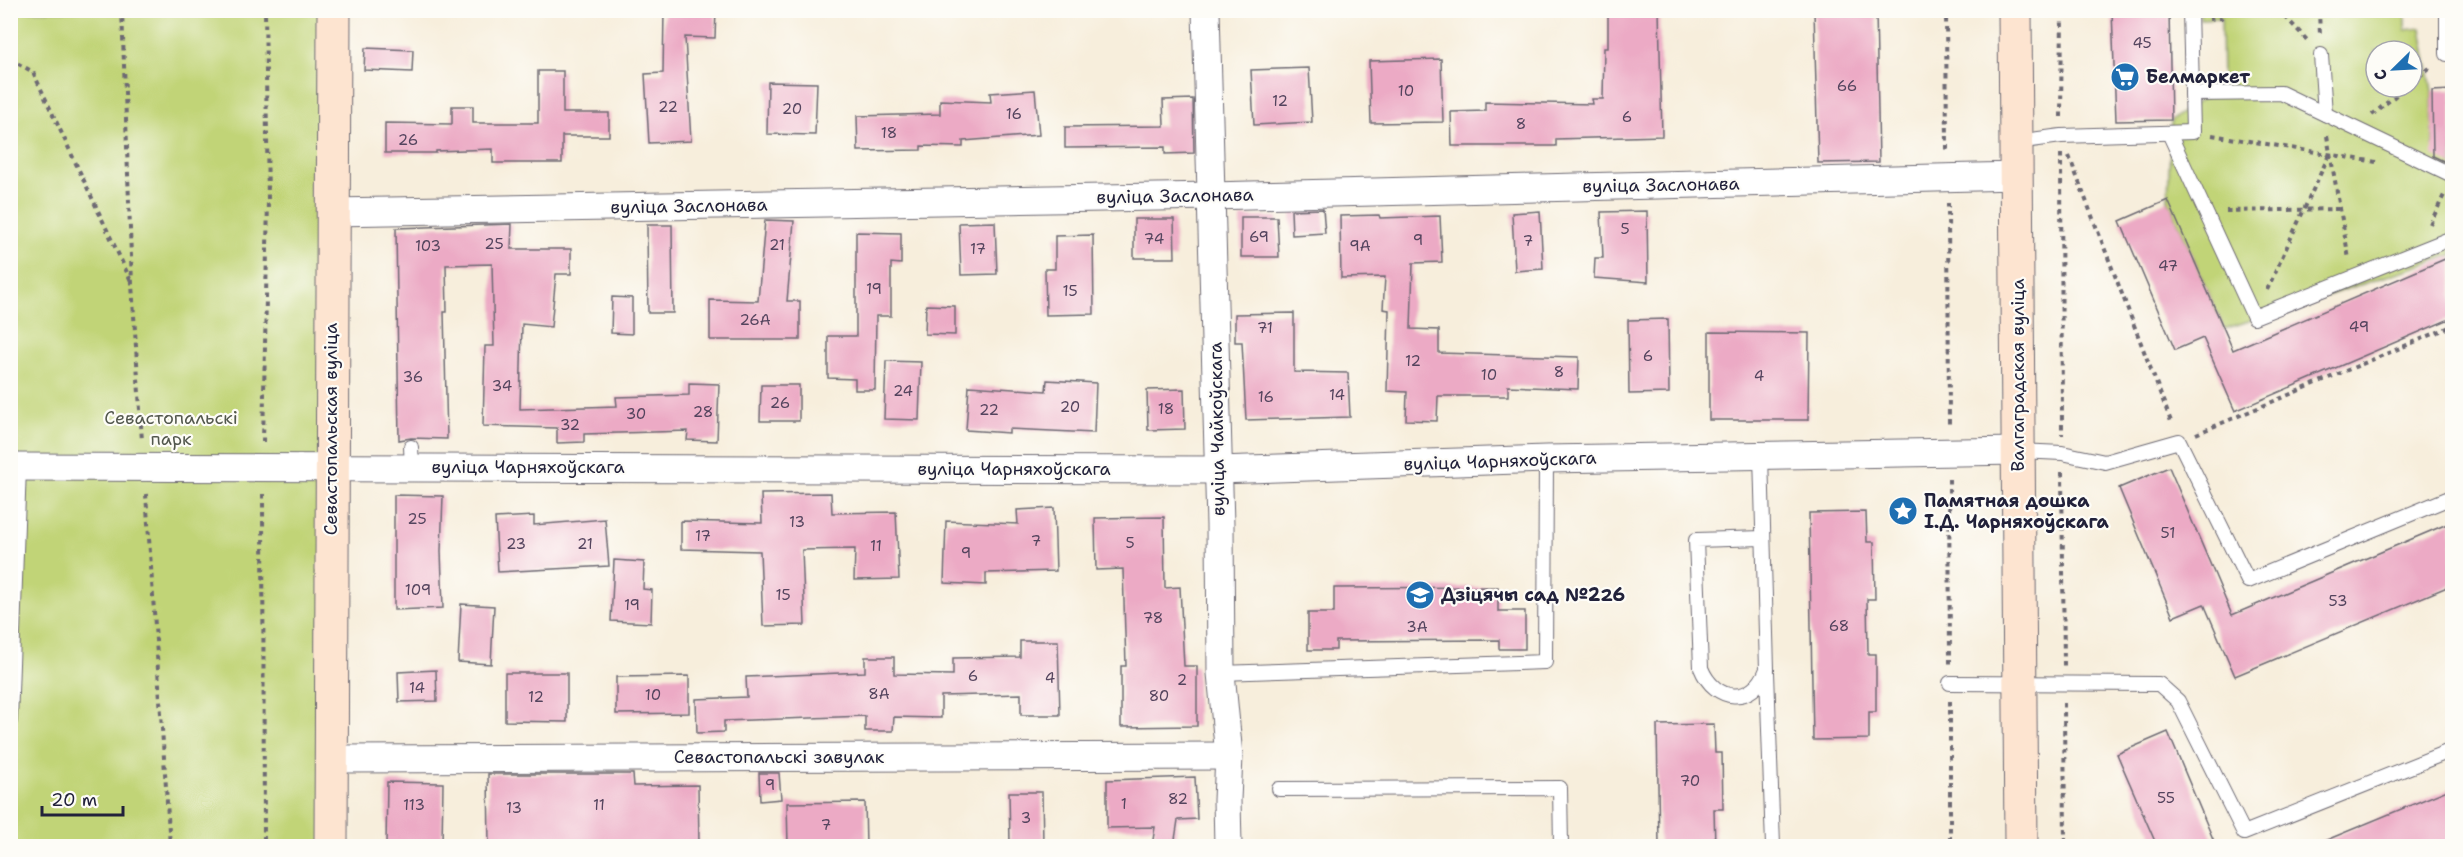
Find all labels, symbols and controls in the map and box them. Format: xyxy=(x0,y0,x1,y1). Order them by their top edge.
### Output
house number: 45 xyxy=(2132,33,2152,53)
north arrow xyxy=(2364,39,2424,99)
supermarket icon: Белмаркет xyxy=(2109,61,2141,93)
place label: Белмаркет xyxy=(2146,65,2250,89)
text: С xyxy=(2369,66,2392,84)
house number: 66 xyxy=(1837,76,1857,96)
house number: 10 xyxy=(1398,81,1414,101)
house number: 12 xyxy=(1272,91,1288,111)
house number: 22 xyxy=(658,97,678,117)
house number: 20 xyxy=(782,99,802,119)
house number: 16 xyxy=(1006,104,1022,124)
house number: 6 xyxy=(1622,107,1632,127)
house number: 8 xyxy=(1516,114,1526,134)
house number: 18 xyxy=(881,123,897,143)
house number: 26 xyxy=(398,130,418,150)
street label: вуліца Заслонава xyxy=(1582,172,1740,198)
street label: вуліца Заслонава xyxy=(1096,183,1254,209)
street label: вуліца Заслонава xyxy=(610,193,768,219)
house number: 5 xyxy=(1620,219,1630,239)
house number: 69 xyxy=(1249,227,1269,247)
house number: 74 xyxy=(1144,229,1164,249)
house number: 9 xyxy=(1413,230,1423,250)
house number: 7 xyxy=(1523,231,1533,251)
house number: 25 xyxy=(484,234,504,254)
house number: 21 xyxy=(769,235,785,255)
house number: 103 xyxy=(415,236,441,256)
house number: 9А xyxy=(1349,236,1371,256)
house number: 17 xyxy=(970,239,986,259)
house number: 47 xyxy=(2158,256,2178,276)
house number: 19 xyxy=(866,279,882,299)
street label: Валгаградская вуліца xyxy=(2006,279,2030,471)
house number: 15 xyxy=(1062,281,1078,301)
house number: 26А xyxy=(739,310,771,330)
house number: 49 xyxy=(2349,317,2369,337)
house number: 71 xyxy=(1257,318,1273,338)
street label: Севастопальская вуліца xyxy=(319,323,343,535)
street label: вуліца Чайкоўскага xyxy=(1203,342,1231,516)
house number: 6 xyxy=(1643,346,1653,366)
house number: 12 xyxy=(1405,351,1421,371)
house number: 8 xyxy=(1554,362,1564,382)
house number: 10 xyxy=(1481,365,1497,385)
house number: 4 xyxy=(1754,366,1764,386)
house number: 36 xyxy=(403,367,423,387)
house number: 34 xyxy=(492,376,512,396)
house number: 24 xyxy=(893,381,913,401)
house number: 14 xyxy=(1329,385,1345,405)
house number: 16 xyxy=(1258,387,1274,407)
house number: 26 xyxy=(770,393,790,413)
house number: 20 xyxy=(1060,397,1080,417)
house number: 18 xyxy=(1158,399,1174,419)
house number: 22 xyxy=(979,400,999,420)
house number: 28 xyxy=(693,402,713,422)
house number: 30 xyxy=(626,404,646,424)
park label: Севастопальскі парк xyxy=(104,406,238,451)
house number: 32 xyxy=(560,415,580,435)
street label: вуліца Чарняхоўскага xyxy=(1403,446,1597,476)
street label: вуліца Чарняхоўскага xyxy=(431,455,625,479)
street label: вуліца Чарняхоўскага xyxy=(917,457,1111,481)
place label: Памятная дошка І.Д. Чарняхоўскага xyxy=(1924,489,2110,534)
place icon: Памятная дошка І.Д. Чарняхоўскага xyxy=(1887,495,1919,527)
house number: 25 xyxy=(407,509,427,529)
house number: 13 xyxy=(789,512,805,532)
house number: 51 xyxy=(2161,523,2175,543)
house number: 17 xyxy=(695,526,711,546)
house number: 7 xyxy=(1031,531,1041,551)
house number: 5 xyxy=(1125,533,1135,553)
house number: 23 xyxy=(506,534,526,554)
house number: 21 xyxy=(577,534,593,554)
house number: 11 xyxy=(870,536,882,556)
house number: 9 xyxy=(961,543,971,563)
school or university icon: Дзіцячы сад №226 xyxy=(1404,579,1436,611)
house number: 109 xyxy=(405,580,431,600)
place label: Дзіцячы сад №226 xyxy=(1441,583,1625,607)
house number: 15 xyxy=(775,585,791,605)
house number: 53 xyxy=(2329,591,2348,611)
house number: 19 xyxy=(624,595,640,615)
house number: 78 xyxy=(1143,608,1163,628)
house number: 68 xyxy=(1829,616,1849,636)
house number: 3А xyxy=(1406,617,1428,637)
house number: 6 xyxy=(968,666,978,686)
house number: 4 xyxy=(1045,668,1055,688)
house number: 2 xyxy=(1177,670,1187,690)
house number: 14 xyxy=(409,678,425,698)
house number: 8А xyxy=(868,684,890,704)
house number: 10 xyxy=(645,685,661,705)
house number: 80 xyxy=(1149,686,1169,706)
house number: 12 xyxy=(528,687,544,707)
street label: Севастопальскі завулак xyxy=(674,745,885,769)
house number: 70 xyxy=(1680,771,1700,791)
house number: 9 xyxy=(765,775,775,795)
scale bar xyxy=(42,779,123,817)
text: 20 m xyxy=(51,788,97,812)
house number: 55 xyxy=(2157,788,2175,808)
house number: 82 xyxy=(1168,789,1188,809)
house number: 1 xyxy=(1121,794,1127,814)
house number: 113 xyxy=(403,795,425,815)
house number: 11 xyxy=(593,795,605,815)
house number: 13 xyxy=(506,798,522,818)
house number: 3 xyxy=(1021,808,1031,828)
house number: 7 xyxy=(821,815,831,835)

